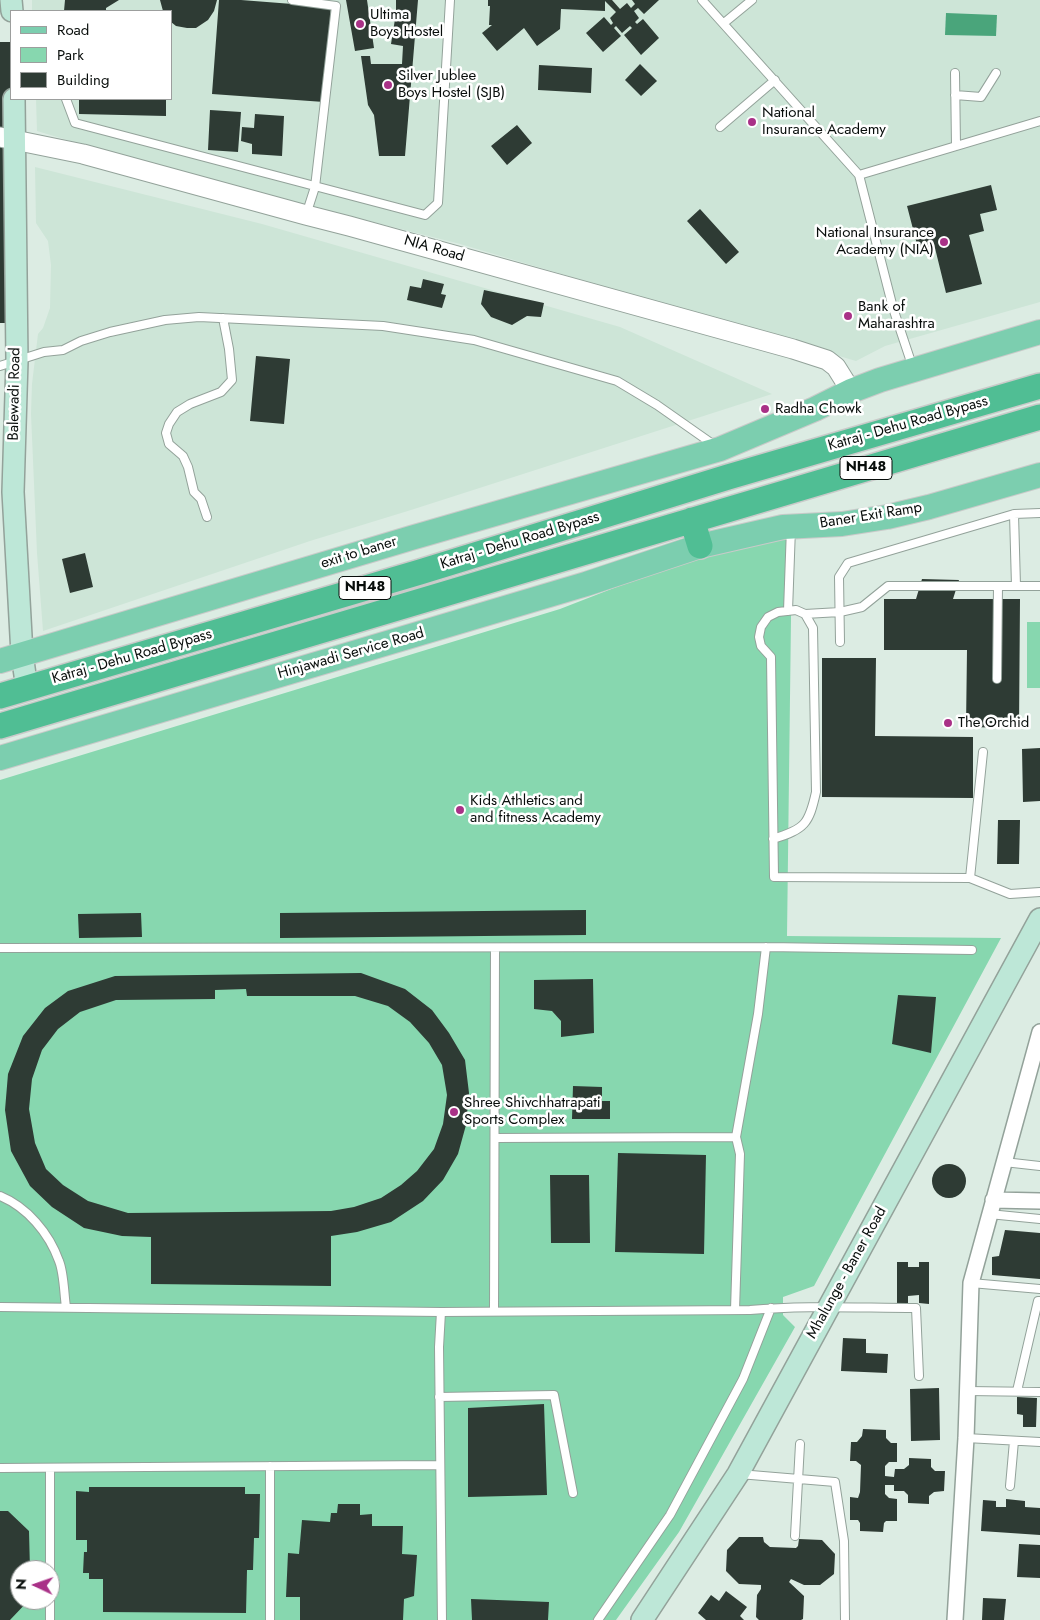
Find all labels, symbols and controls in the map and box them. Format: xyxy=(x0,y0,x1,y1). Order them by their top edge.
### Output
place label: Ultima Boys Hostel xyxy=(370,6,443,41)
legend xyxy=(10,10,172,100)
marker: Ultima Boys Hostel xyxy=(354,18,366,30)
text: Road xyxy=(57,19,89,41)
text: Park xyxy=(57,44,84,66)
place label: Silver Jublee Boys Hostel (SJB) xyxy=(398,67,505,102)
text: Building xyxy=(57,69,109,91)
marker: Silver Jublee Boys Hostel (SJB) xyxy=(382,79,394,91)
place label: National Insurance Academy xyxy=(762,104,886,139)
marker: National Insurance Academy xyxy=(746,116,758,128)
place label: National Insurance Academy (NIA) xyxy=(816,224,934,259)
street label: NIA Road xyxy=(402,232,466,266)
marker: National Insurance Academy (NIA) xyxy=(938,236,950,248)
place label: Bank of Maharashtra xyxy=(858,298,935,333)
marker: Bank of Maharashtra xyxy=(842,310,854,322)
street label: Balewadi Road xyxy=(5,347,25,441)
street label: Katraj - Dehu Road Bypass xyxy=(826,393,990,455)
place label: Radha Chowk xyxy=(775,400,862,418)
marker: Radha Chowk xyxy=(759,403,771,415)
road number: NH48 xyxy=(840,456,892,479)
street label: Baner Exit Ramp xyxy=(819,499,923,533)
street label: Katraj - Dehu Road Bypass xyxy=(438,508,602,574)
street label: exit to baner xyxy=(319,533,399,573)
road number: NH48 xyxy=(339,576,391,600)
street label: Hinjawadi Service Road xyxy=(276,624,426,684)
street label: Katraj - Dehu Road Bypass xyxy=(50,626,214,688)
place label: The Orchid xyxy=(958,714,1029,732)
marker: The Orchid xyxy=(942,717,954,729)
place label: Kids Athletics and and fitness Academy xyxy=(470,792,601,827)
marker: Kids Athletics and and fitness Academy xyxy=(454,804,466,816)
place label: Shree Shivchhatrapati Sports Complex xyxy=(464,1094,601,1129)
marker: Shree Shivchhatrapati Sports Complex xyxy=(448,1106,460,1118)
street label: Mhalunge - Baner Road xyxy=(803,1204,891,1342)
north arrow xyxy=(10,1560,60,1610)
text: N xyxy=(11,1578,31,1590)

